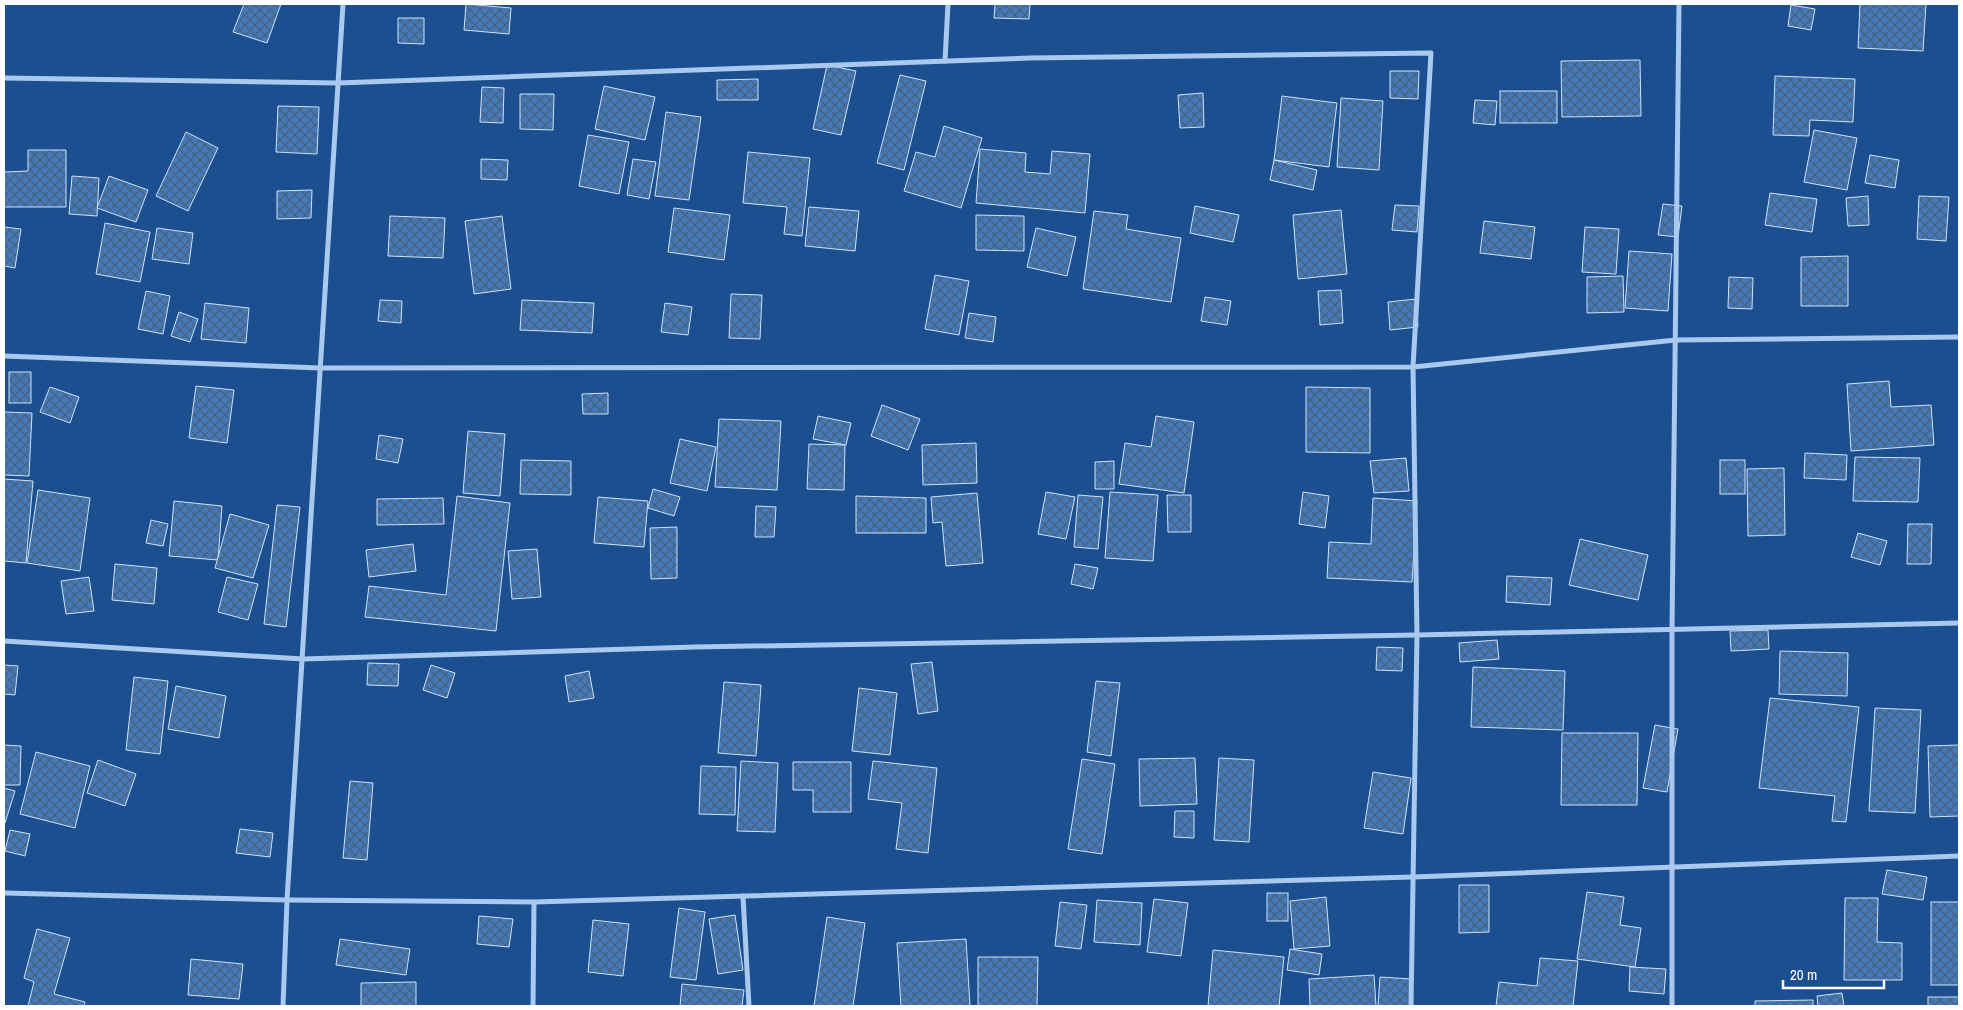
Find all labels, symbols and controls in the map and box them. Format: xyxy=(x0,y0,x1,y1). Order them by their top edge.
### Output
scale bar xyxy=(1783,958,1884,990)
text: 20 m xyxy=(1790,964,1817,985)

